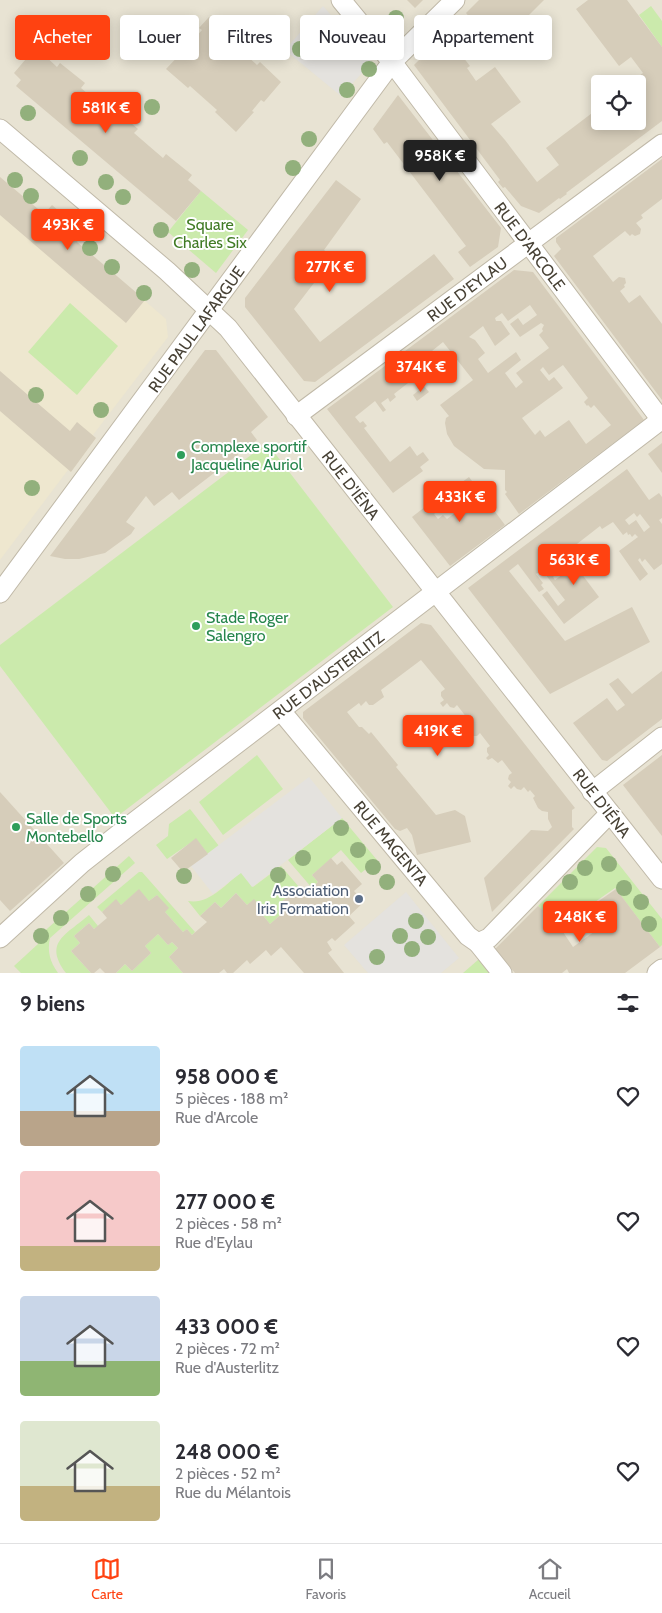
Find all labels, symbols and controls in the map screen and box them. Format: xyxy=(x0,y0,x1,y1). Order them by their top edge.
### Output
chip: Acheter xyxy=(15,15,110,60)
chip: Louer xyxy=(120,15,199,60)
chip: Filtres xyxy=(209,15,290,60)
chip: Nouveau xyxy=(300,15,404,60)
chip: Appartement xyxy=(414,15,552,60)
map controls xyxy=(591,75,646,130)
button: locate xyxy=(591,75,646,130)
pin: 581K € xyxy=(65,92,147,134)
text: 581K € xyxy=(82,98,130,117)
pin: 958K € xyxy=(399,140,481,182)
text: 958K € xyxy=(414,146,466,165)
street label: RUE D'ARCOLE xyxy=(490,198,569,294)
pin: 493K € xyxy=(27,208,109,251)
text: 493K € xyxy=(42,215,94,234)
park label: Square Charles Six xyxy=(173,215,247,252)
pin: 277K € xyxy=(289,250,371,293)
street label: RUE D'EYLAU xyxy=(424,253,511,326)
text: 277K € xyxy=(306,257,354,276)
street label: RUE PAUL LAFARGUE xyxy=(144,262,249,396)
pin: 374K € xyxy=(380,350,462,393)
text: 374K € xyxy=(396,357,446,376)
place label: Complexe sportif Jacqueline Auriol xyxy=(190,437,307,474)
street label: RUE D'IÉNA xyxy=(318,447,383,524)
marker: Complexe sportif Jacqueline Auriol xyxy=(175,449,187,461)
pin: 433K € xyxy=(419,480,501,523)
text: 433K € xyxy=(434,487,486,506)
pin: 563K € xyxy=(533,544,615,586)
text: 563K € xyxy=(549,550,599,569)
place label: Stade Roger Salengro xyxy=(206,608,289,645)
marker: Stade Roger Salengro xyxy=(190,620,202,632)
street label: RUE D'AUSTERLITZ xyxy=(269,627,388,723)
pin: 419K € xyxy=(397,714,479,757)
text: 419K € xyxy=(414,721,462,740)
street label: RUE D'IÉNA xyxy=(569,765,634,842)
street label: RUE MAGENTA xyxy=(350,797,432,890)
place label: Salle de Sports Montebello xyxy=(26,809,127,846)
marker: Salle de Sports Montebello xyxy=(10,821,22,833)
place label: Association Iris Formation xyxy=(257,881,349,918)
marker: Association Iris Formation xyxy=(353,893,365,905)
pin: 248K € xyxy=(539,900,621,943)
text: 248K € xyxy=(554,907,606,926)
icon: filters xyxy=(614,989,642,1017)
text: 9 biens xyxy=(20,991,85,1016)
text: 958 000 € xyxy=(175,1064,278,1089)
icon: home xyxy=(60,1066,120,1126)
icon: heart xyxy=(614,1082,642,1110)
text: 5 pièces · 188 m² xyxy=(175,1089,288,1108)
text: Rue d'Arcole xyxy=(175,1108,258,1127)
text: 277 000 € xyxy=(175,1189,275,1214)
icon: home xyxy=(60,1191,120,1251)
icon: heart xyxy=(614,1207,642,1235)
text: 2 pièces · 58 m² xyxy=(175,1214,282,1233)
text: Rue d'Eylau xyxy=(175,1233,253,1252)
text: 433 000 € xyxy=(175,1314,278,1339)
icon: home xyxy=(60,1316,120,1376)
icon: heart xyxy=(614,1332,642,1360)
text: 2 pièces · 72 m² xyxy=(175,1339,280,1358)
text: Rue d'Austerlitz xyxy=(175,1358,279,1377)
text: 248 000 € xyxy=(175,1439,279,1464)
icon: home xyxy=(60,1441,120,1501)
icon: heart xyxy=(614,1457,642,1485)
text: 2 pièces · 52 m² xyxy=(175,1464,280,1483)
text: Rue du Mélantois xyxy=(175,1483,291,1502)
tab: Carte xyxy=(91,1555,123,1603)
tab: Favoris xyxy=(306,1555,346,1603)
tab: Accueil xyxy=(529,1555,571,1603)

